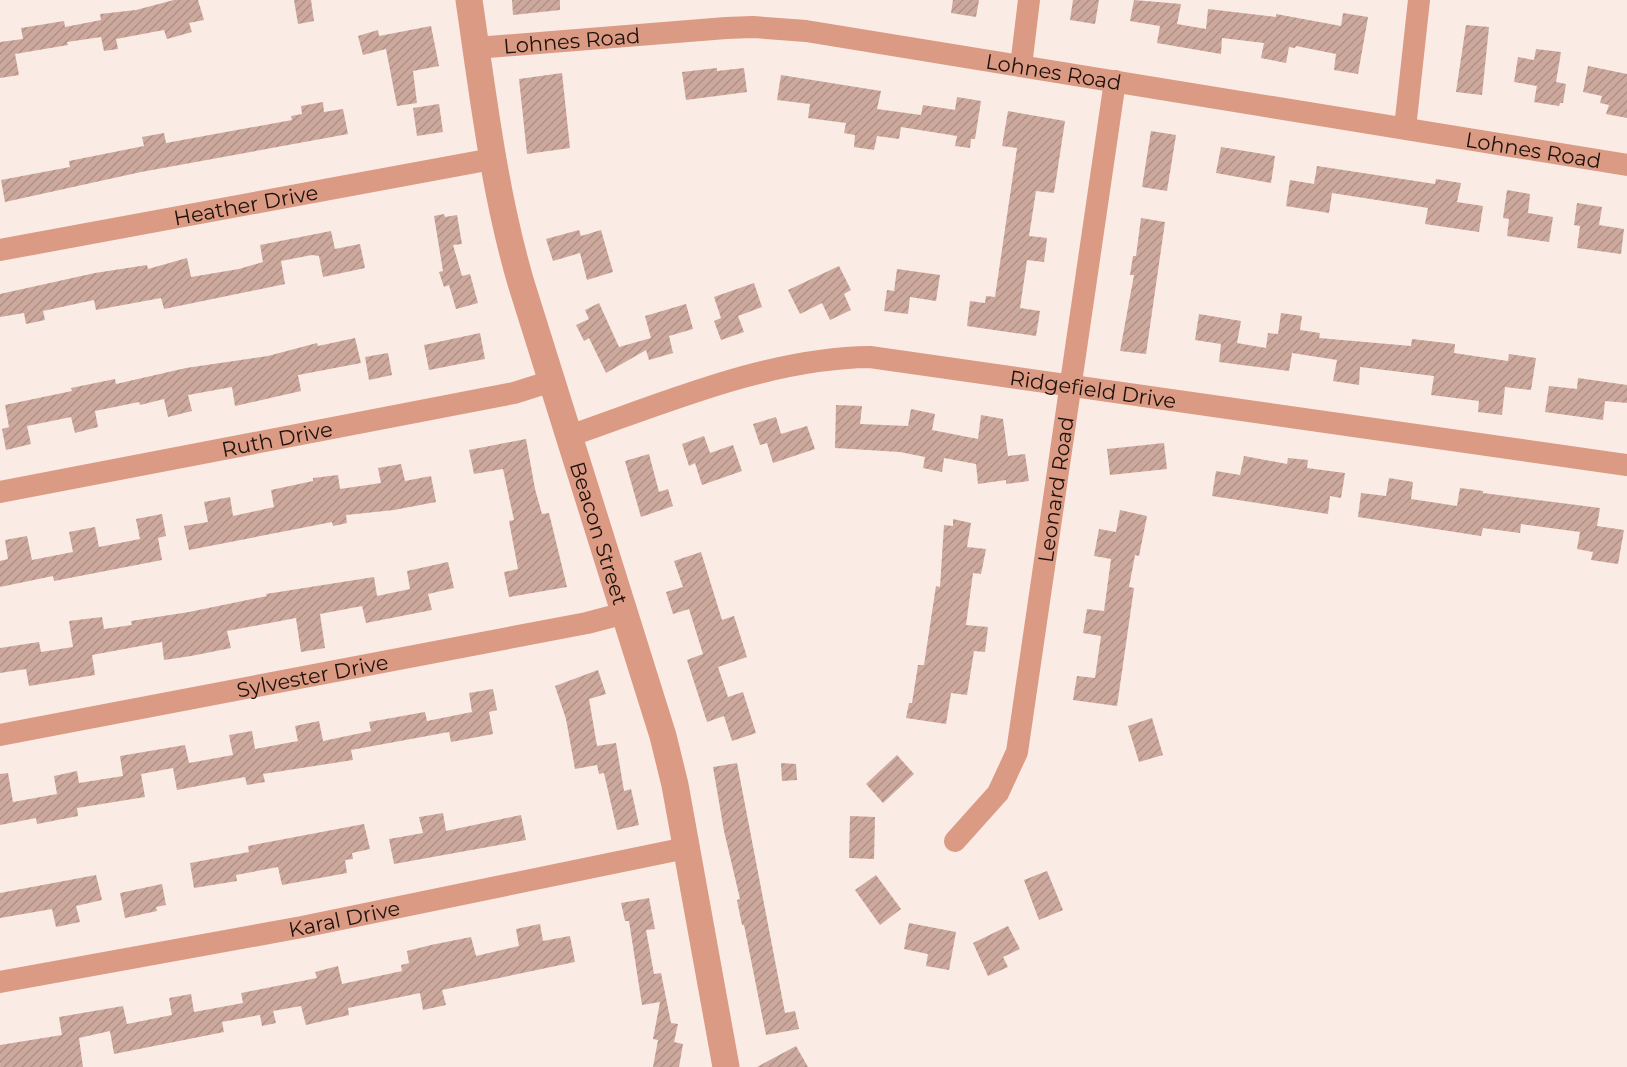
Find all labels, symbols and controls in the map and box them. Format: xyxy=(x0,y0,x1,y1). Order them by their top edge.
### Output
street label: Lohnes Road xyxy=(502,22,641,58)
street label: Lohnes Road xyxy=(984,48,1123,95)
street label: Lohnes Road xyxy=(1464,126,1603,173)
street label: Heather Drive xyxy=(172,179,320,230)
street label: Ridgefield Drive xyxy=(1008,365,1178,413)
street label: Leonard Road xyxy=(1032,415,1078,564)
street label: Ruth Drive xyxy=(219,416,335,462)
street label: Beacon Street xyxy=(565,458,634,608)
street label: Sylvester Drive xyxy=(234,649,390,702)
street label: Karal Drive xyxy=(286,895,402,942)

